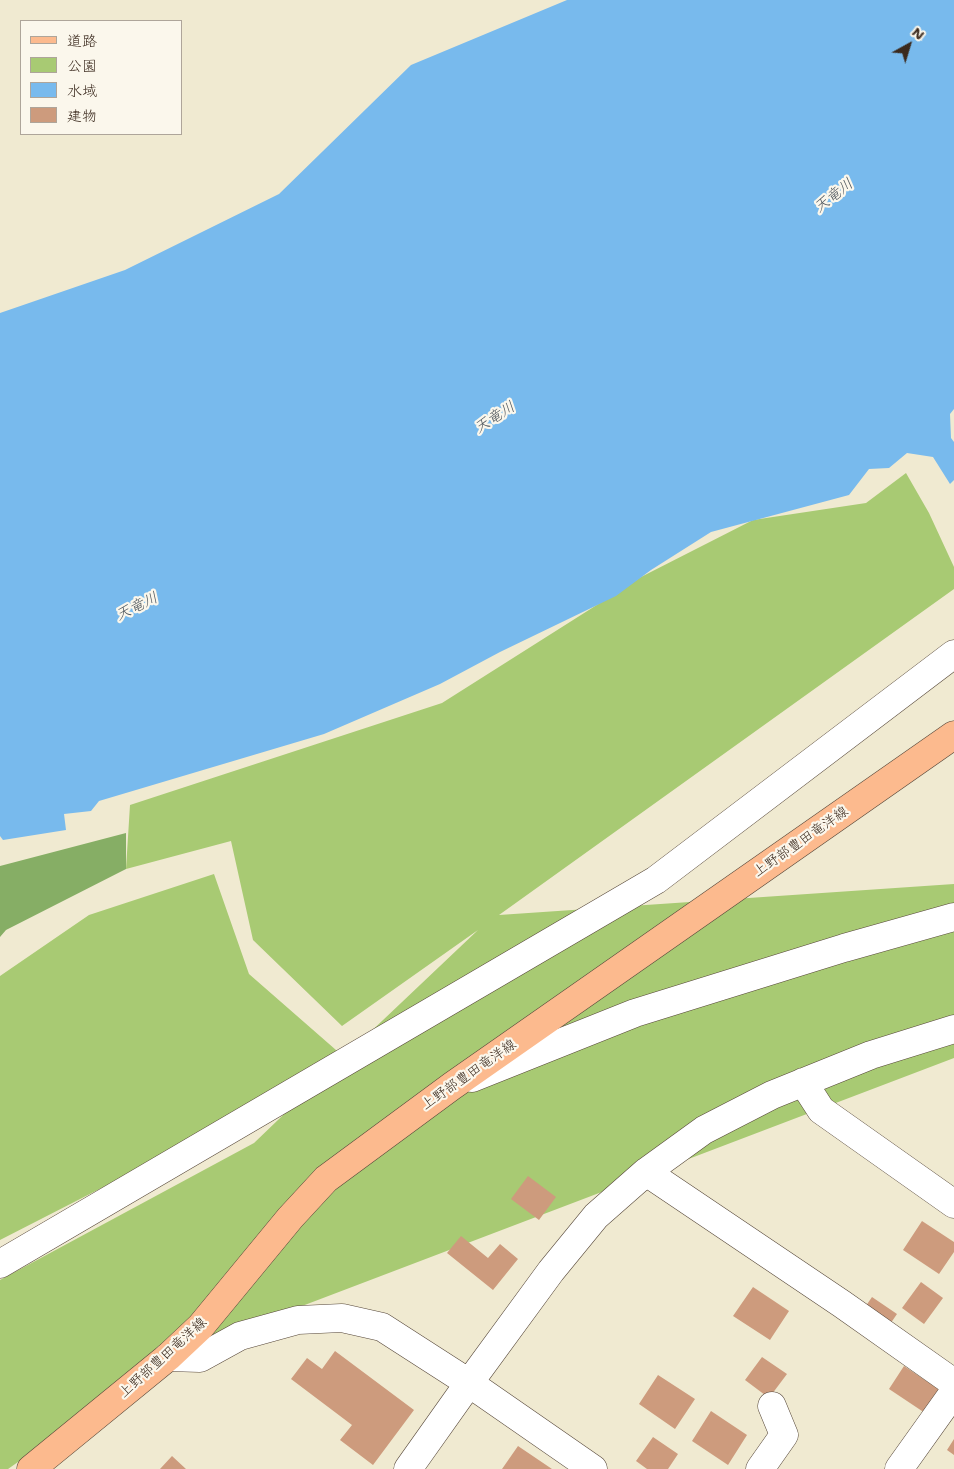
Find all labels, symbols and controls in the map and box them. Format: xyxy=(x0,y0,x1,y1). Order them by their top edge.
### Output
legend xyxy=(20,20,182,135)
north arrow xyxy=(884,20,934,70)
text: N xyxy=(908,23,928,44)
text: 道路 xyxy=(67,31,97,51)
text: 公園 xyxy=(67,56,97,76)
text: 水域 xyxy=(67,81,97,101)
text: 建物 xyxy=(67,106,97,126)
water label: 天竜川 xyxy=(811,175,857,217)
water label: 天竜川 xyxy=(471,398,519,438)
water label: 天竜川 xyxy=(113,589,161,625)
street label: 上野部豊田竜洋線 xyxy=(750,803,852,881)
street label: 上野部豊田竜洋線 xyxy=(418,1036,520,1114)
street label: 上野部豊田竜洋線 xyxy=(116,1314,210,1402)

